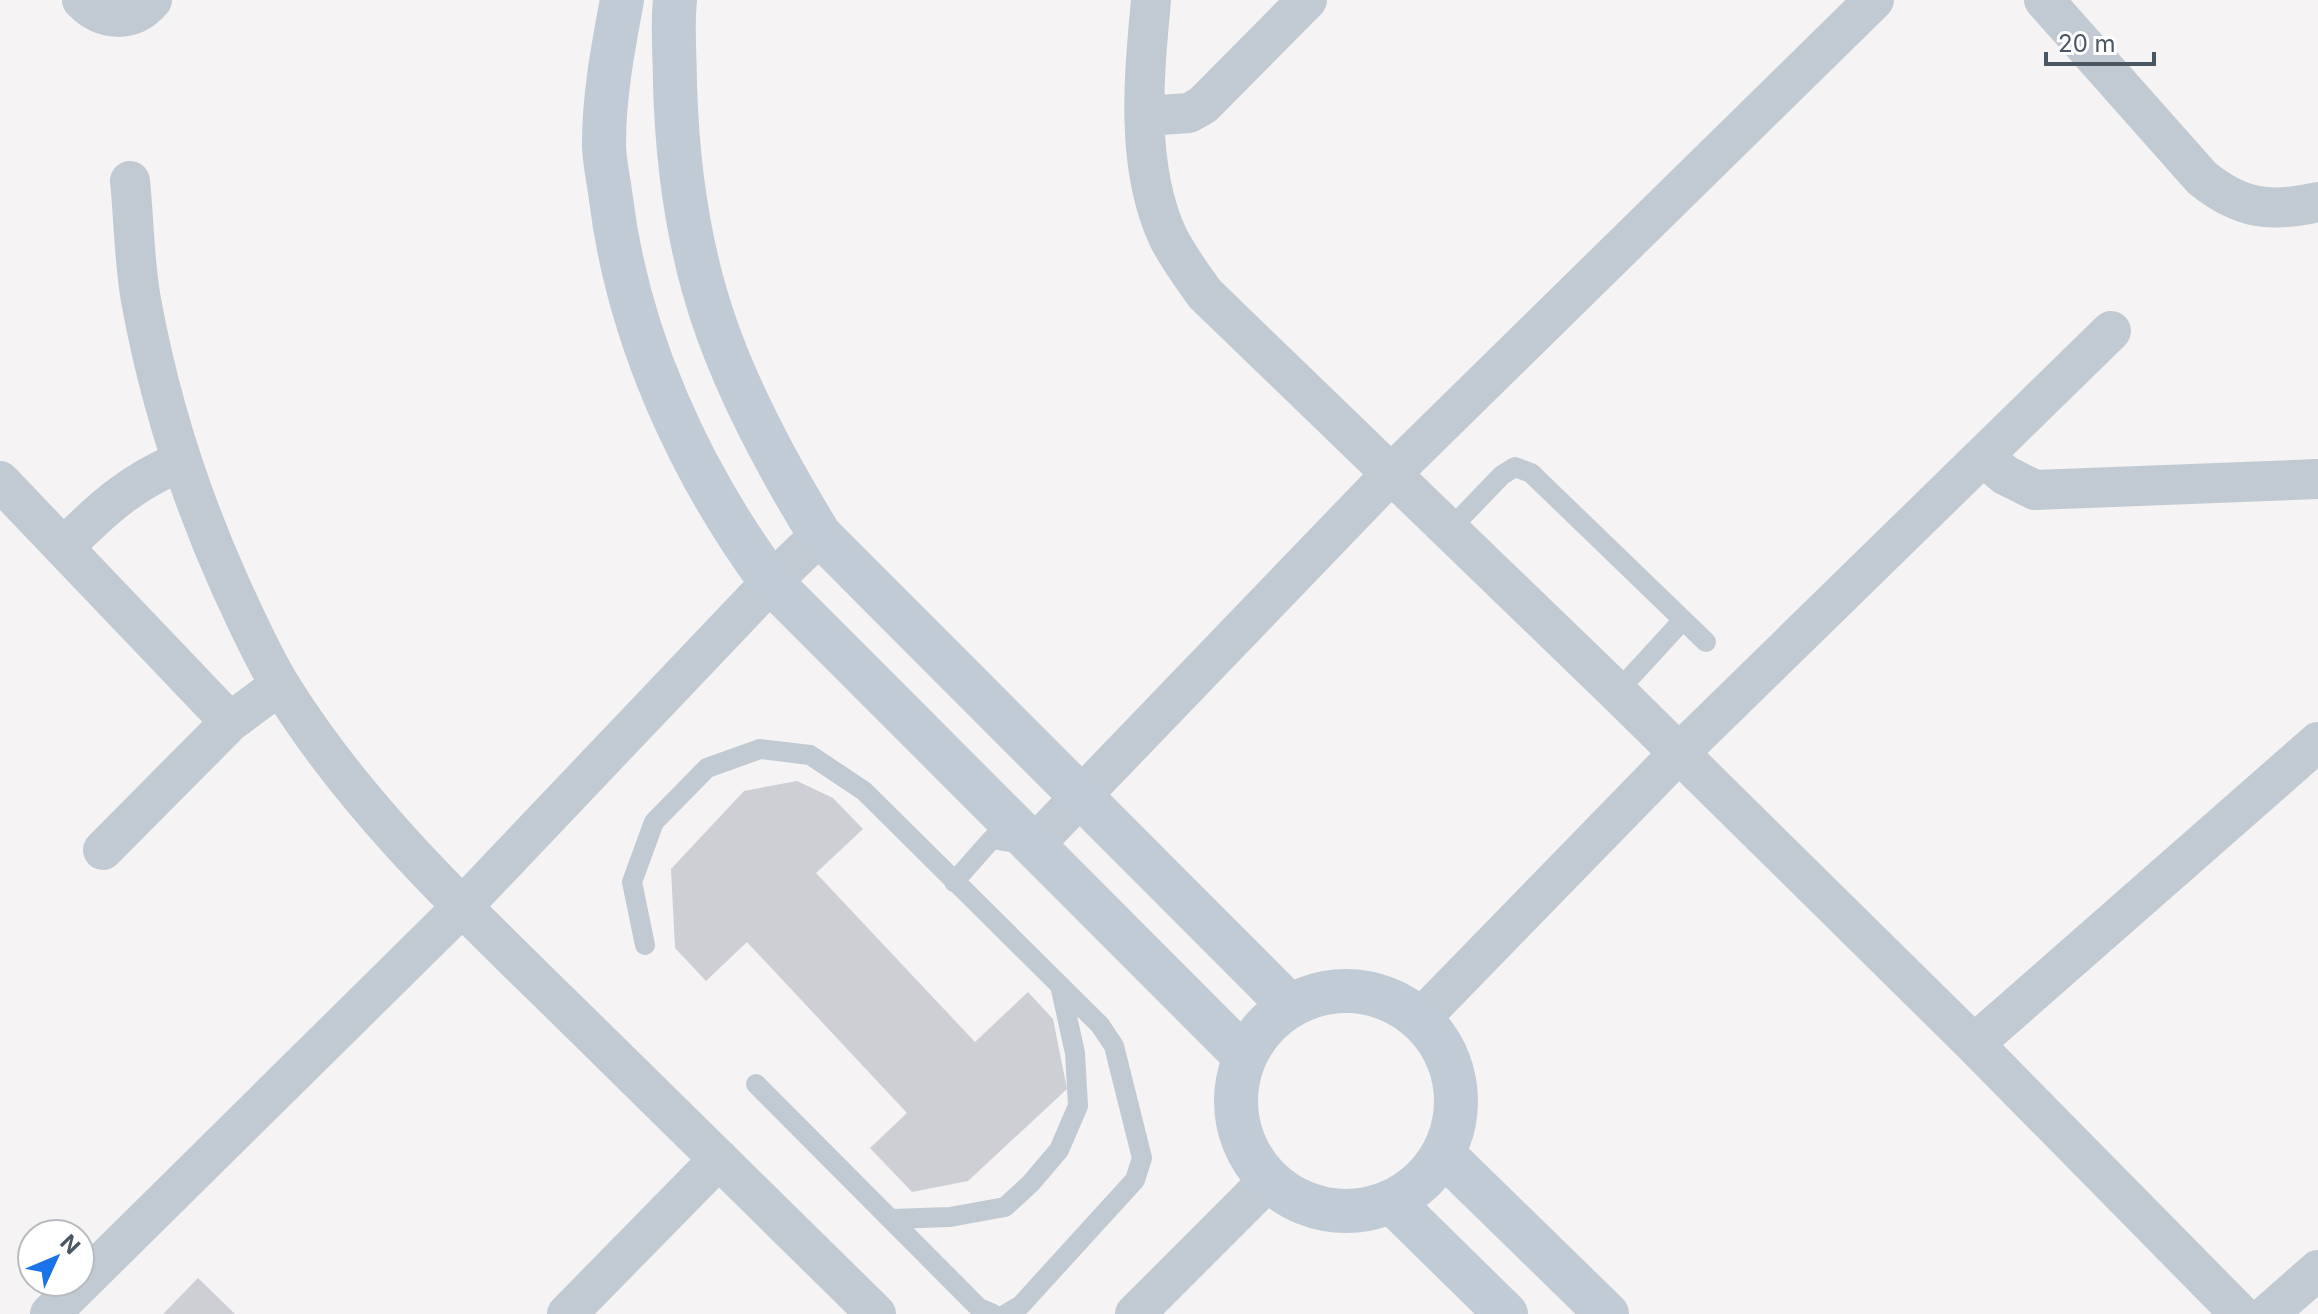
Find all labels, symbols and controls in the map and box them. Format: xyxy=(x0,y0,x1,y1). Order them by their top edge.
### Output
scale bar xyxy=(2046,16,2154,66)
text: 20 m xyxy=(2058,29,2116,58)
north arrow xyxy=(16,1218,96,1298)
text: N xyxy=(55,1229,86,1259)

